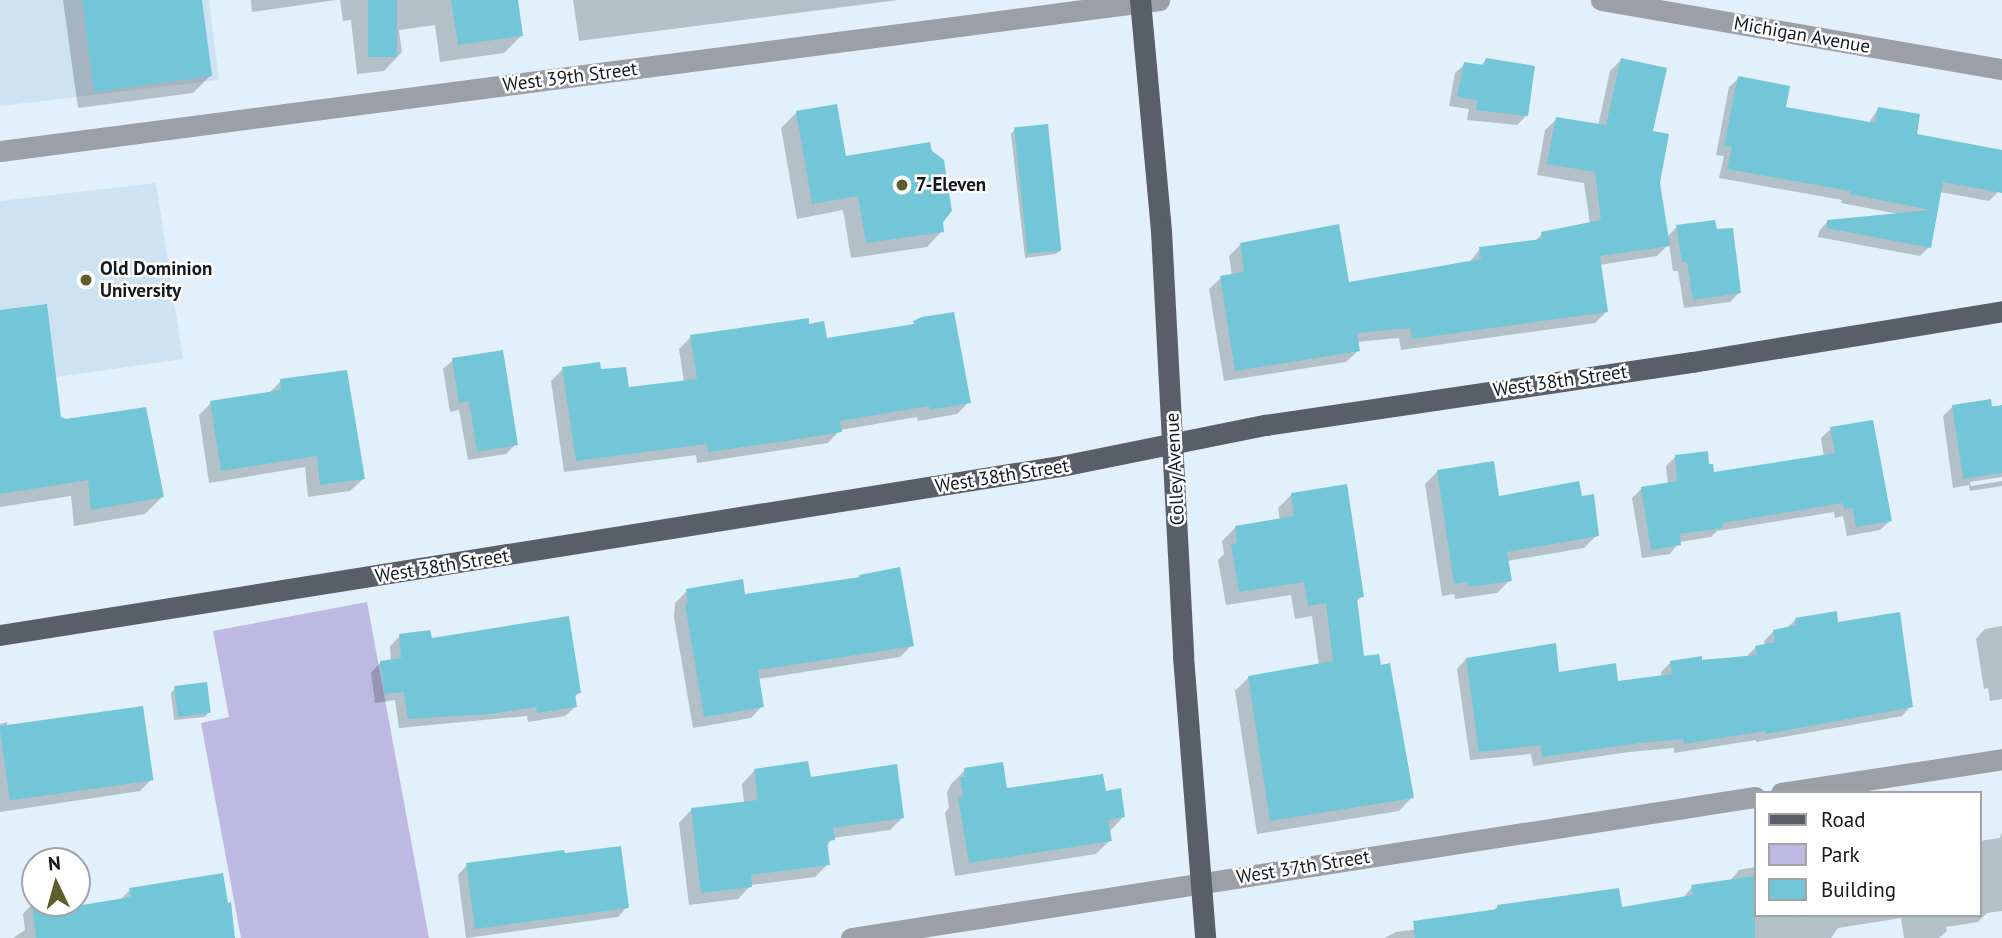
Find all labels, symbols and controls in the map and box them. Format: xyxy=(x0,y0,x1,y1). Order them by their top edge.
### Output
street label: Michigan Avenue xyxy=(1732,12,1872,58)
street label: West 39th Street xyxy=(501,57,639,97)
place label: 7-Eleven xyxy=(916,174,986,196)
marker: 7-Eleven xyxy=(894,177,910,193)
place label: Old Dominion University xyxy=(100,258,212,302)
marker: Old Dominion University xyxy=(78,272,94,288)
street label: West 38th Street xyxy=(1491,360,1629,402)
street label: Colley Avenue xyxy=(1161,412,1189,526)
street label: West 38th Street xyxy=(933,454,1071,498)
street label: West 38th Street xyxy=(373,544,511,588)
legend xyxy=(1754,791,1981,917)
text: Road xyxy=(1821,806,1865,833)
text: Park xyxy=(1821,841,1860,868)
street label: West 37th Street xyxy=(1235,845,1371,889)
north arrow xyxy=(21,847,91,917)
text: N xyxy=(47,851,62,876)
text: Building xyxy=(1821,876,1896,903)

